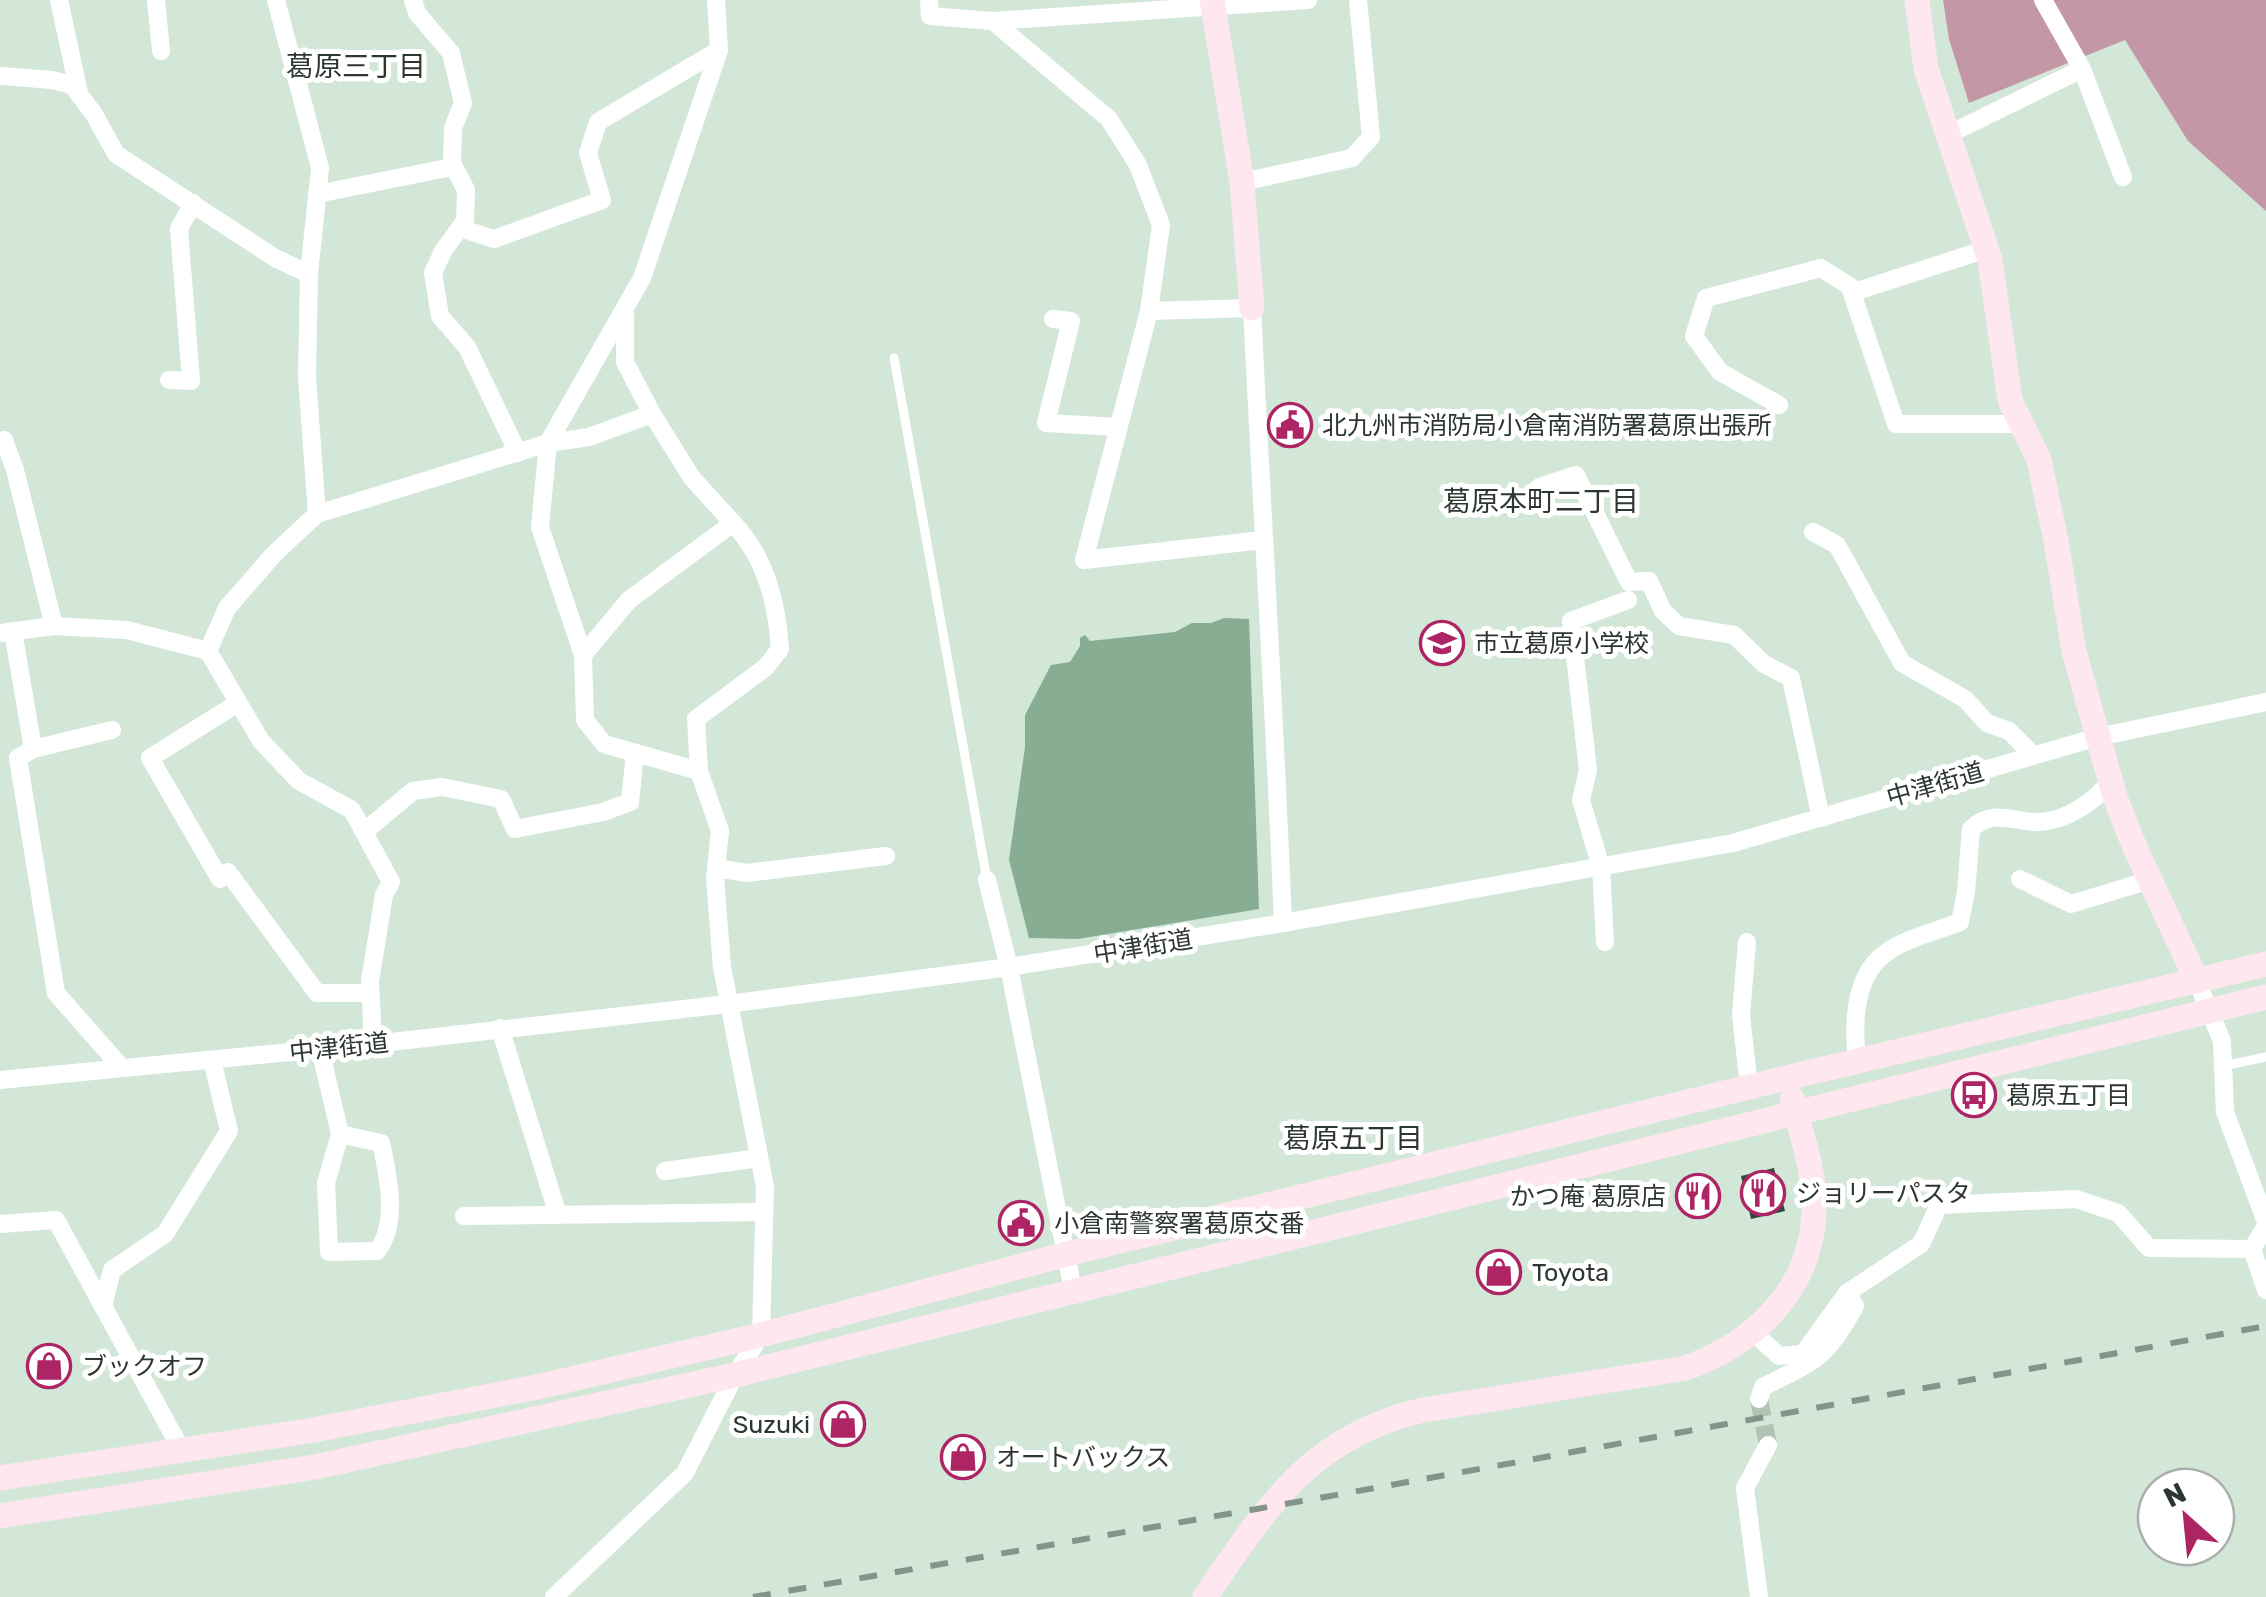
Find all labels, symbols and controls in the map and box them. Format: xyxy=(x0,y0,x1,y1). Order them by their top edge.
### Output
district label: 葛原三丁目 xyxy=(286,50,426,83)
public building icon: 北九州市消防局小倉南消防署葛原出張所 xyxy=(1267,402,1313,448)
place label: 北九州市消防局小倉南消防署葛原出張所 xyxy=(1322,411,1772,440)
district label: 葛原本町二丁目 xyxy=(1443,485,1639,518)
school or university icon: 市立葛原小学校 xyxy=(1419,620,1465,666)
place label: 市立葛原小学校 xyxy=(1474,629,1649,658)
street label: 中津街道 xyxy=(1883,757,1987,812)
street label: 中津街道 xyxy=(1091,924,1195,969)
street label: 中津街道 xyxy=(288,1028,390,1067)
bus stop icon: 葛原五丁目 xyxy=(1951,1072,1997,1118)
place label: 葛原五丁目 xyxy=(2006,1081,2131,1110)
district label: 葛原五丁目 xyxy=(1283,1122,1423,1155)
restaurant icon: ジョリーパスタ xyxy=(1740,1170,1786,1216)
restaurant icon: かつ庵 葛原店 xyxy=(1675,1173,1721,1219)
place label: ジョリーパスタ xyxy=(1796,1179,1971,1208)
place label: かつ庵 葛原店 xyxy=(1510,1182,1666,1211)
public building icon: 小倉南警察署葛原交番 xyxy=(998,1200,1044,1246)
place label: 小倉南警察署葛原交番 xyxy=(1054,1209,1304,1238)
shop icon: Toyota xyxy=(1476,1249,1522,1295)
place label: Toyota xyxy=(1532,1258,1609,1287)
shop icon: ブックオフ xyxy=(26,1343,72,1389)
place label: ブックオフ xyxy=(82,1352,207,1381)
shop icon: Suzuki xyxy=(820,1401,866,1447)
place label: Suzuki xyxy=(733,1410,810,1439)
shop icon: オートバックス xyxy=(940,1434,986,1480)
place label: オートバックス xyxy=(996,1443,1170,1472)
north arrow xyxy=(2136,1467,2236,1567)
text: N xyxy=(2158,1476,2191,1514)

